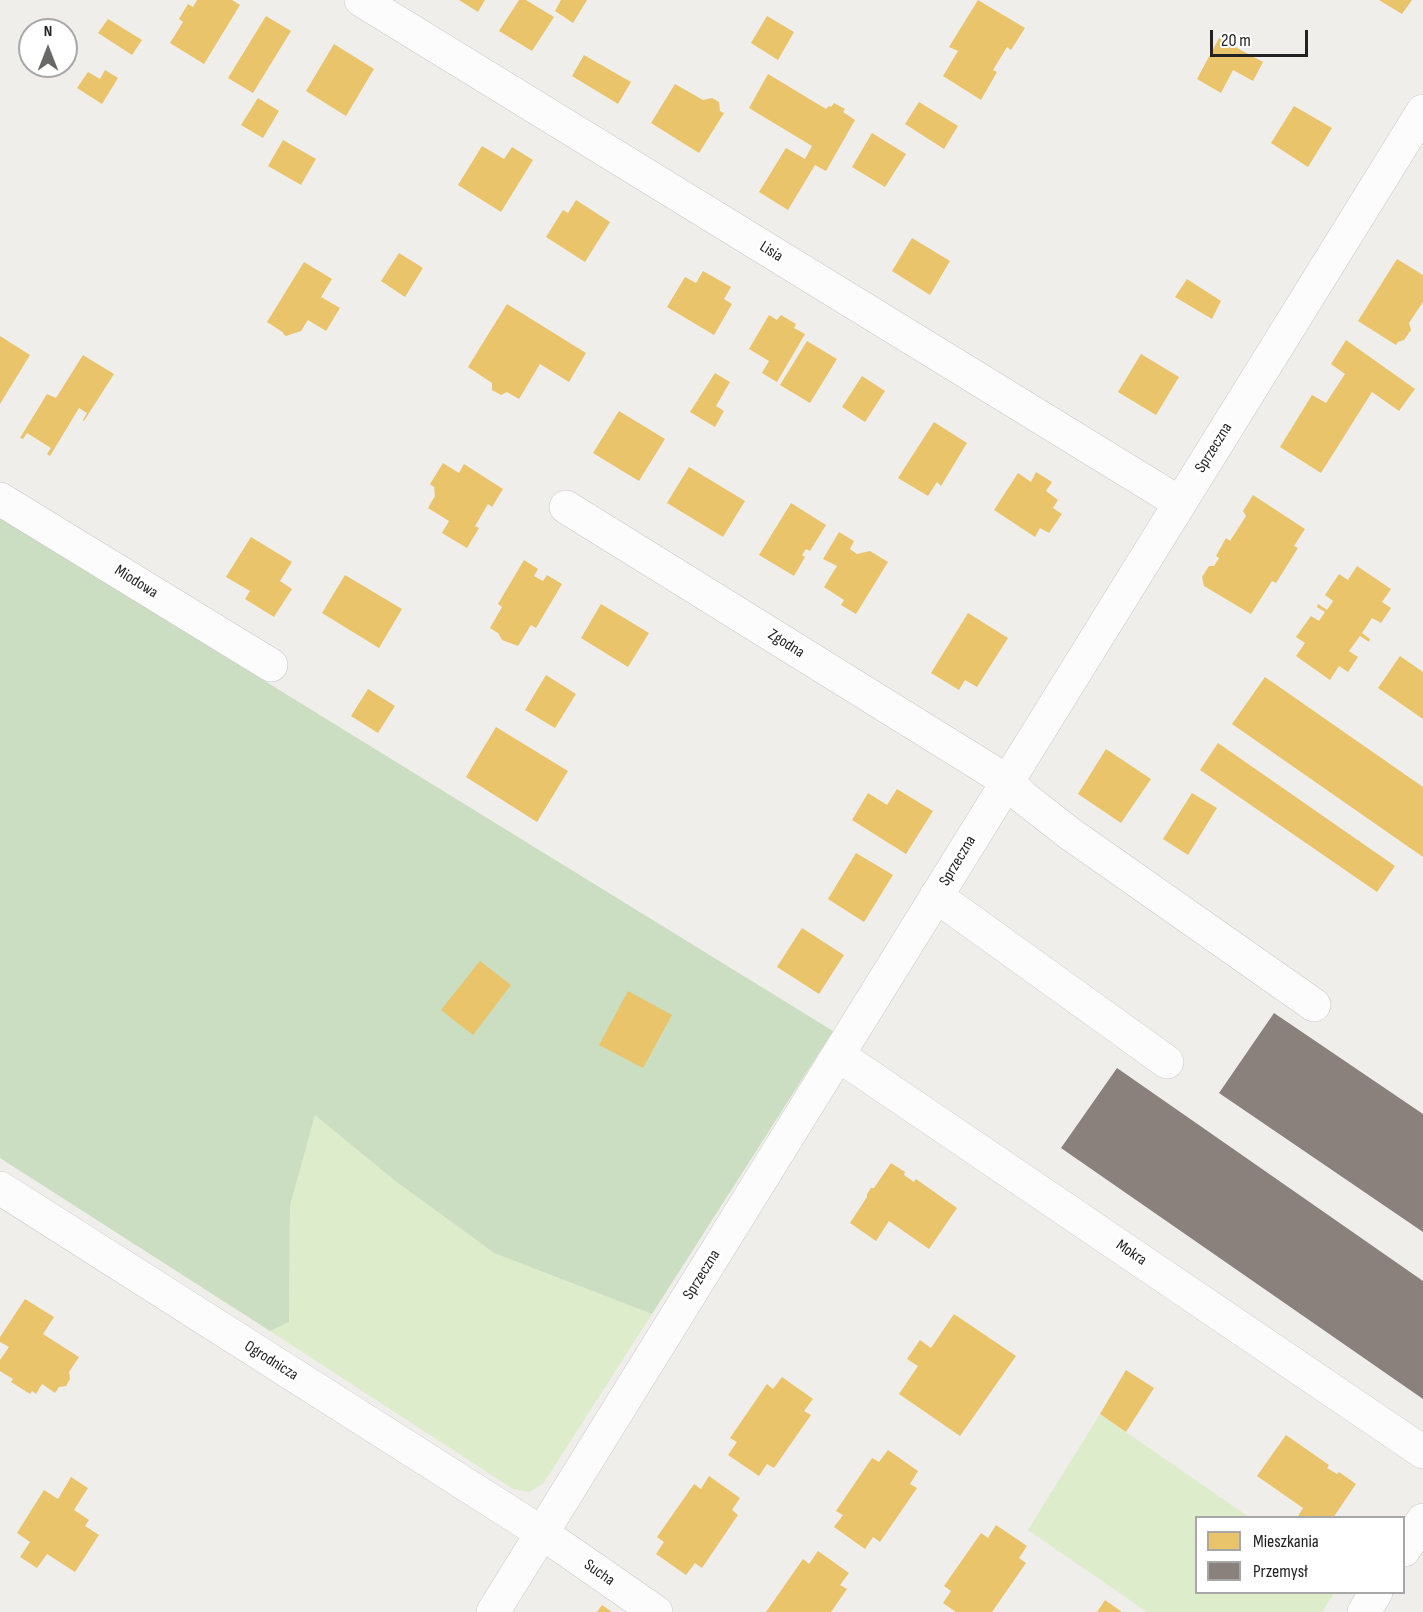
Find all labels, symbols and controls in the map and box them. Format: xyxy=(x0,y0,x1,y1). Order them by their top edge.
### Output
north arrow xyxy=(18,18,78,78)
scale bar xyxy=(1213,18,1310,56)
text: N xyxy=(44,22,52,41)
text: 20 m xyxy=(1221,30,1251,51)
street label: Lisia xyxy=(756,238,786,266)
street label: Sprzeczna xyxy=(1191,420,1237,476)
street label: Miodowa xyxy=(111,561,161,603)
street label: Zgodna xyxy=(764,625,808,663)
street label: Sprzeczna xyxy=(936,832,980,890)
street label: Mokra xyxy=(1112,1236,1150,1270)
street label: Sprzeczna xyxy=(679,1247,725,1303)
street label: Ogrodnicza xyxy=(240,1337,302,1385)
legend xyxy=(1195,1516,1405,1594)
text: Mieszkania xyxy=(1253,1531,1319,1552)
street label: Sucha xyxy=(580,1556,618,1590)
text: Przemysł xyxy=(1253,1561,1308,1582)

